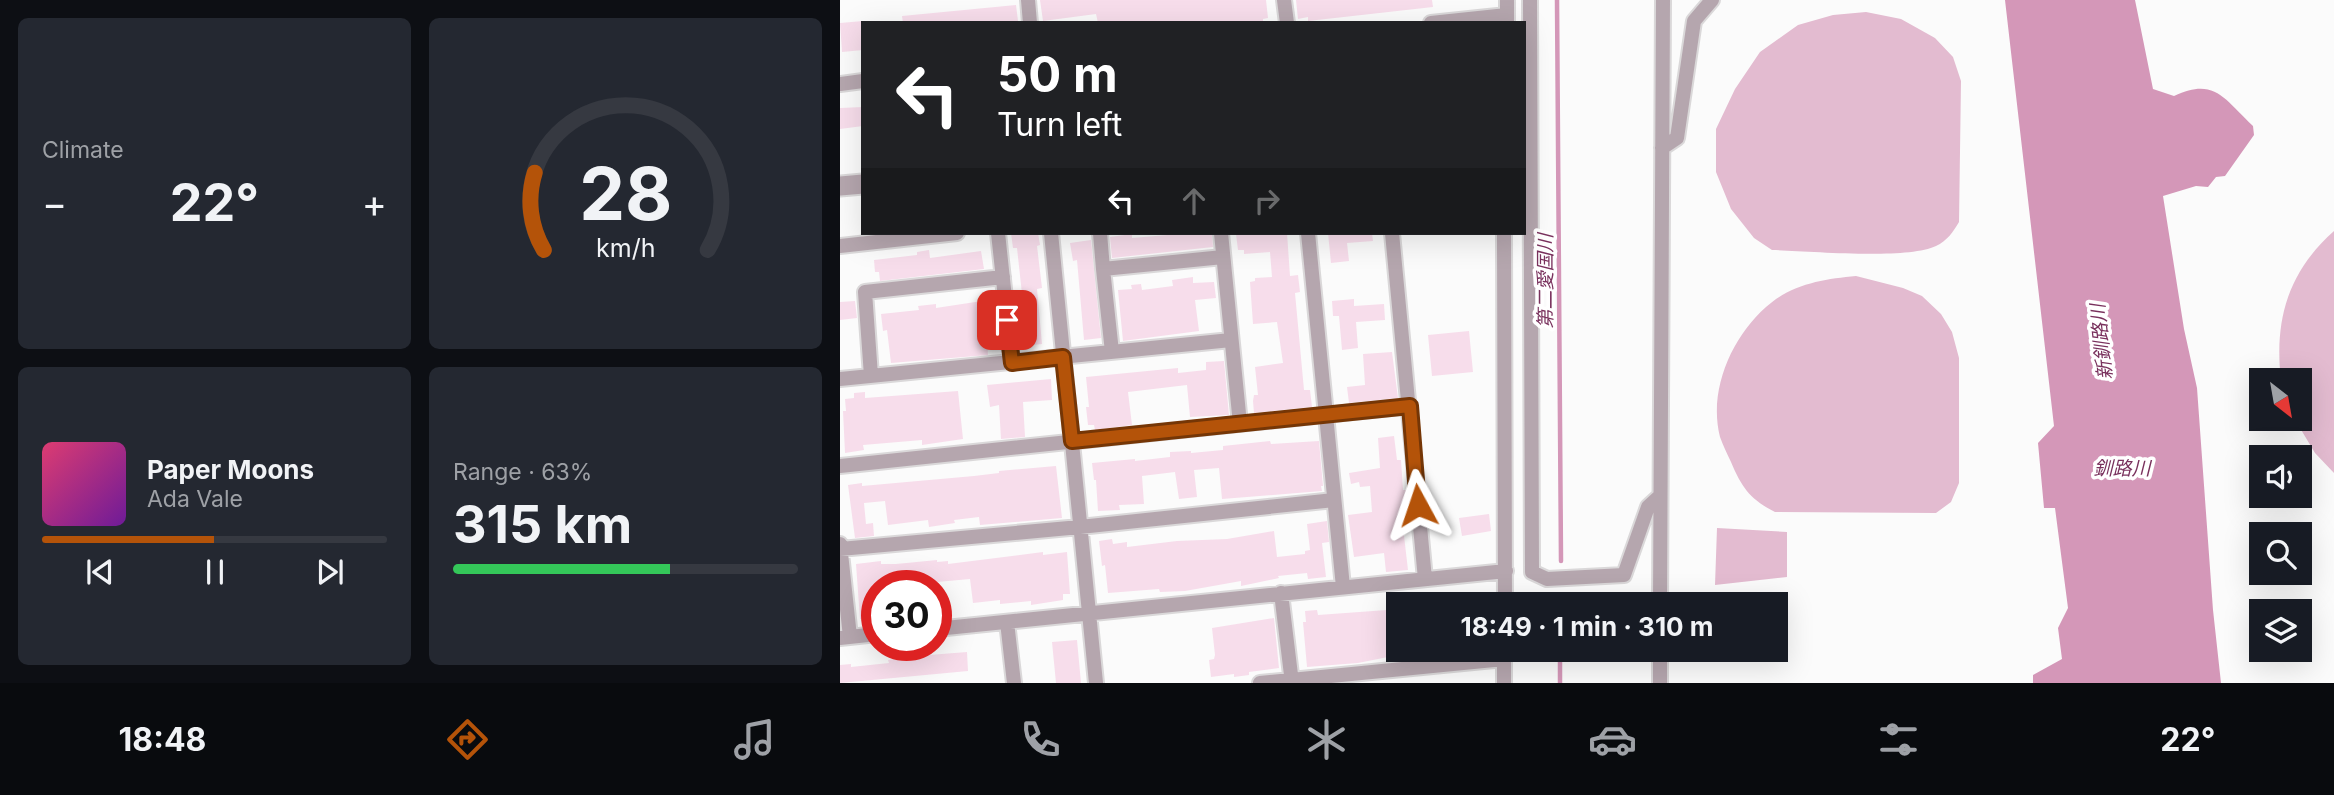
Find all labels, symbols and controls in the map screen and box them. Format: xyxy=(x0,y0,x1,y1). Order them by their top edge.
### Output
text: 50 m xyxy=(997,45,1118,104)
icon: left xyxy=(882,49,973,140)
text: Turn left xyxy=(997,105,1122,144)
text: Climate xyxy=(42,136,124,164)
text: 28 xyxy=(579,149,672,238)
text: 22° xyxy=(170,171,259,234)
text: − xyxy=(42,180,67,226)
text: + xyxy=(362,180,387,226)
icon: left xyxy=(1102,182,1140,220)
icon: ahead xyxy=(1175,182,1213,220)
icon: right xyxy=(1248,182,1286,220)
text: km/h xyxy=(596,232,655,262)
water label: 第二愛国川 xyxy=(1534,232,1557,329)
pin xyxy=(977,290,1037,350)
icon: arrive xyxy=(988,301,1026,339)
water label: 新釧路川 xyxy=(2086,301,2117,381)
north arrow xyxy=(2249,368,2312,430)
map controls xyxy=(2249,368,2312,662)
button: sound xyxy=(2249,445,2312,508)
text: Paper Moons xyxy=(147,454,314,485)
water label: 釧路川 xyxy=(2093,457,2152,480)
text: Range · 63% xyxy=(453,458,592,486)
position arrow xyxy=(1381,468,1455,542)
text: Ada Vale xyxy=(147,485,243,513)
text: 315 km xyxy=(453,493,632,556)
button: search xyxy=(2249,522,2312,585)
icon: previous xyxy=(81,553,119,591)
icon: pause xyxy=(196,553,234,591)
icon: next xyxy=(311,553,349,591)
speed limit sign: 30 xyxy=(861,570,952,661)
button: layers xyxy=(2249,599,2312,662)
text: 18:49 · 1 min · 310 m xyxy=(1460,611,1714,642)
icon: directions xyxy=(443,715,492,764)
icon: music xyxy=(730,715,779,764)
icon: phone xyxy=(1016,715,1065,764)
icon: climate xyxy=(1302,715,1351,764)
icon: car xyxy=(1588,715,1637,764)
icon: filters xyxy=(1874,715,1923,764)
text: 18:48 xyxy=(119,720,206,759)
text: 22° xyxy=(2160,720,2215,759)

